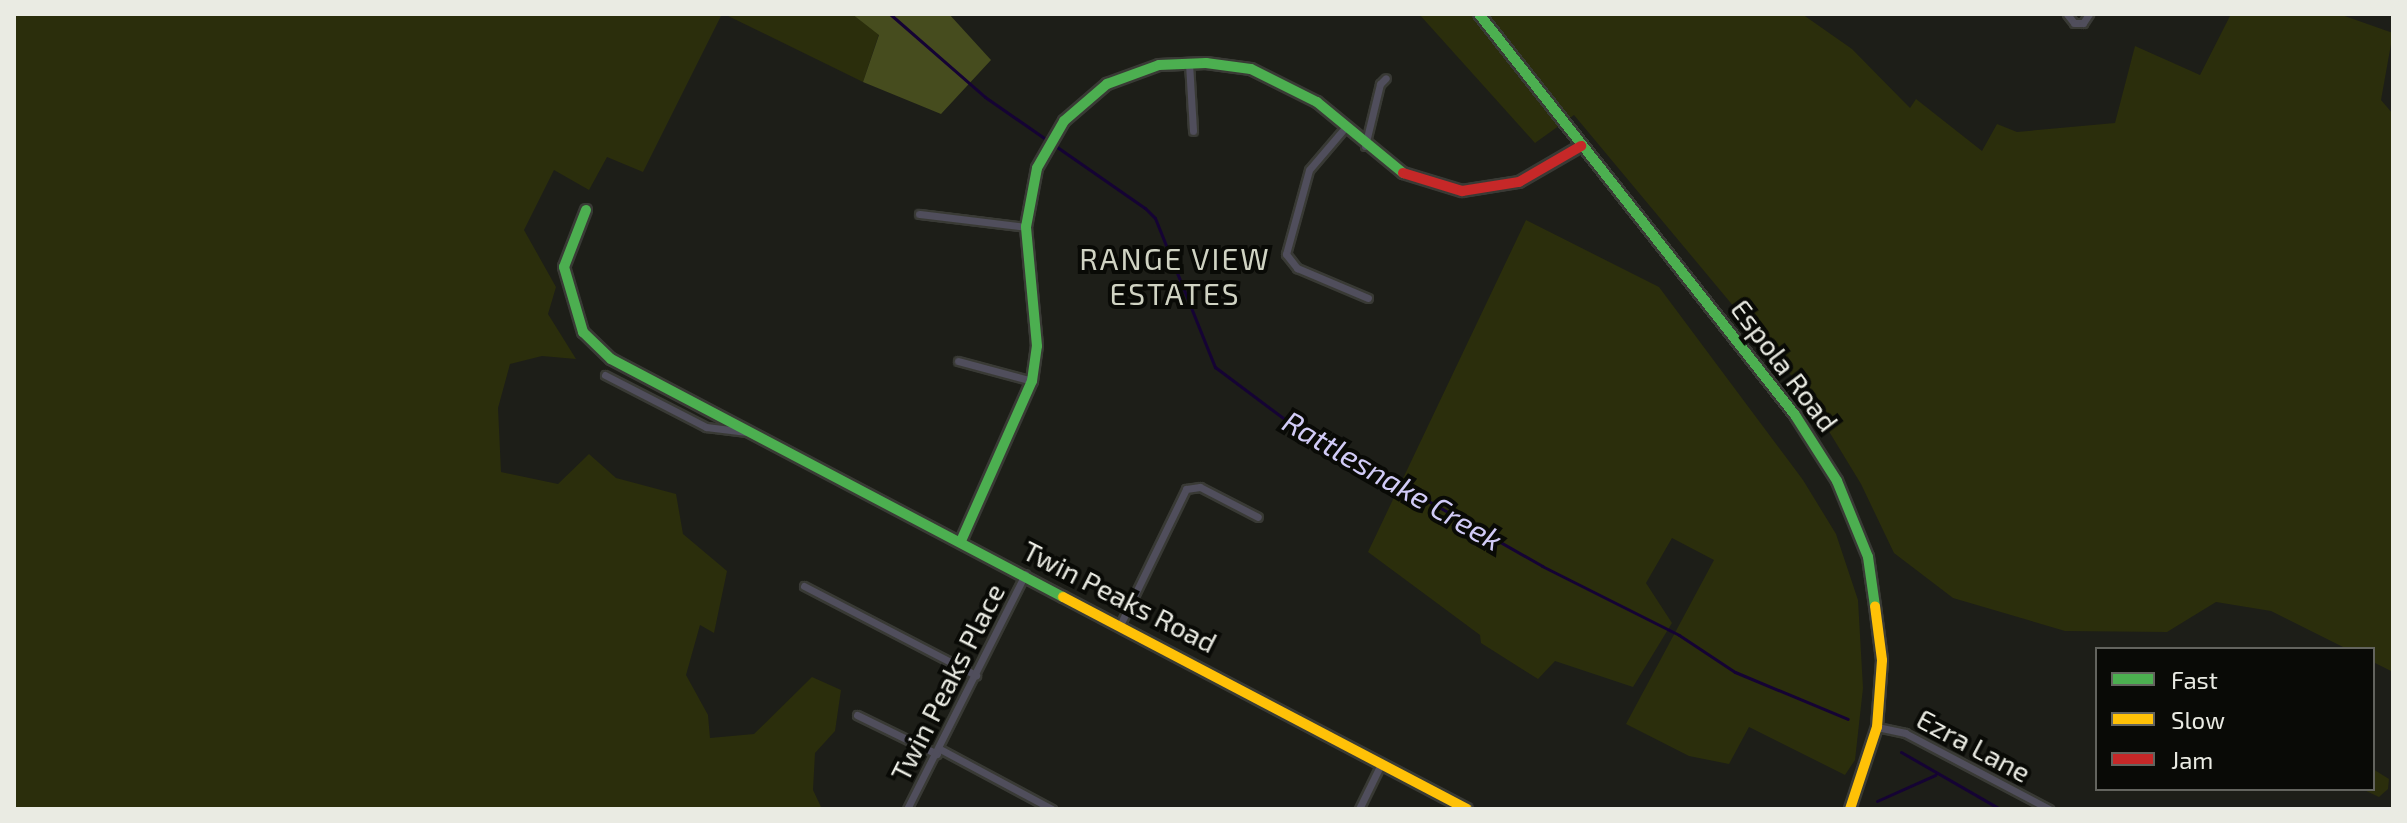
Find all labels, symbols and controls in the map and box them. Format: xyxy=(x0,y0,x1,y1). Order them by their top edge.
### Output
district label: RANGE VIEW ESTATES xyxy=(1079,240,1271,310)
street label: Espola Road xyxy=(1725,292,1845,438)
water label: Rattlesnake Creek xyxy=(1277,403,1509,557)
street label: Twin Peaks Road xyxy=(1018,533,1222,659)
street label: Twin Peaks Place xyxy=(883,578,1011,786)
legend xyxy=(2095,647,2375,791)
text: Fast xyxy=(2171,665,2218,694)
street label: Ezra Lane xyxy=(1911,701,2037,789)
text: Slow xyxy=(2171,705,2225,734)
text: Jam xyxy=(2171,745,2213,774)

